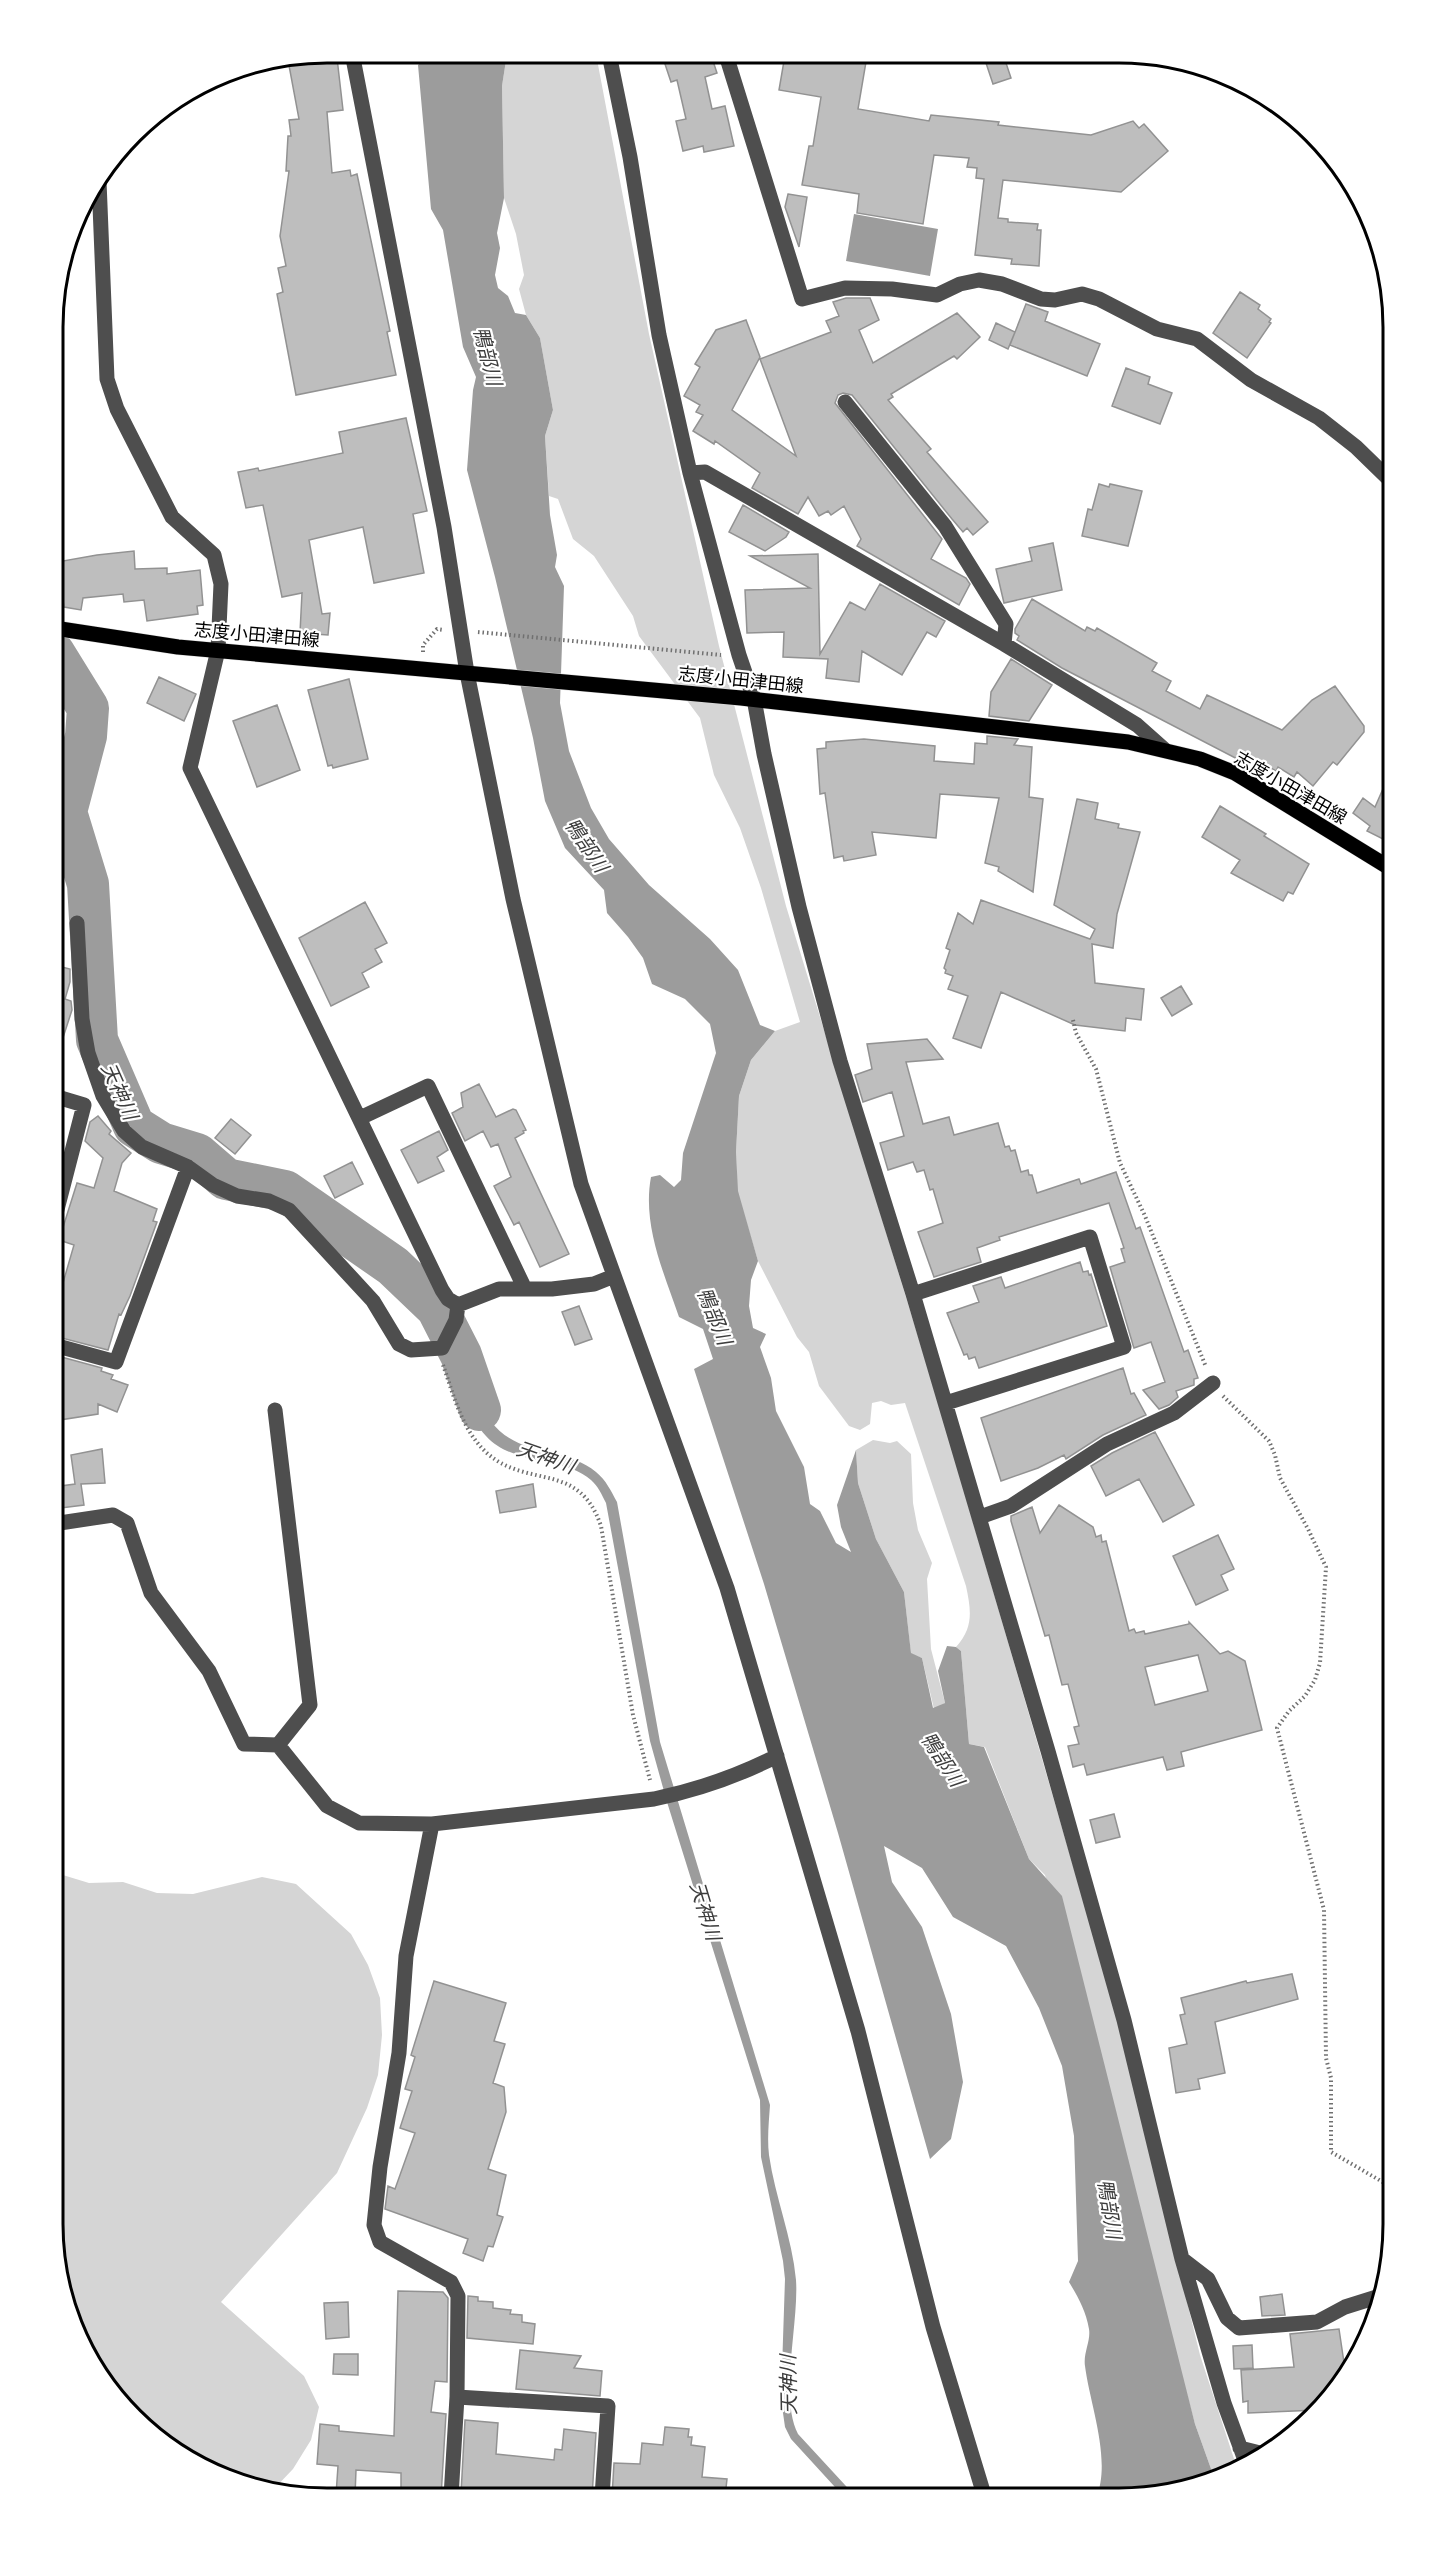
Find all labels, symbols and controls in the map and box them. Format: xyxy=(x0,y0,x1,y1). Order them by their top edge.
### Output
water label: 鴨部川 xyxy=(468,324,509,390)
street label: 志度小田津田線 xyxy=(193,617,321,651)
street label: 志度小田津田線 xyxy=(677,660,805,698)
street label: 志度小田津田線 xyxy=(1230,745,1352,829)
water label: 鴨部川 xyxy=(559,813,616,879)
water label: 天神川 xyxy=(95,1058,145,1126)
water label: 鴨部川 xyxy=(691,1283,740,1351)
water label: 天神川 xyxy=(513,1434,581,1480)
water label: 鴨部川 xyxy=(915,1726,972,1793)
water label: 天神川 xyxy=(684,1878,728,1946)
water label: 鴨部川 xyxy=(1092,2177,1128,2243)
water label: 天神川 xyxy=(774,2353,802,2415)

